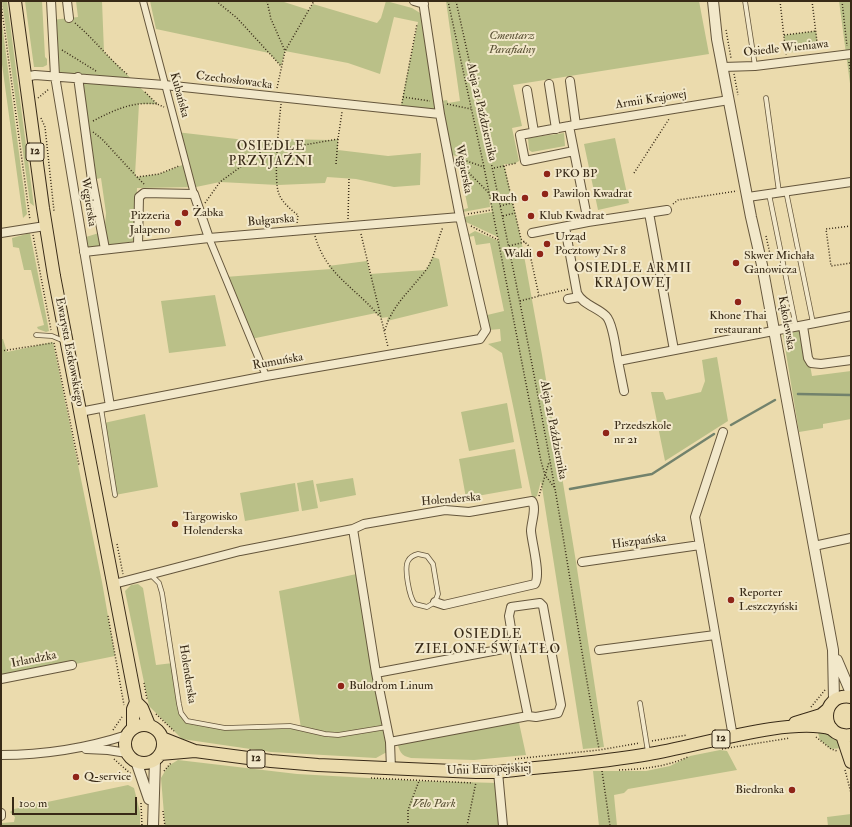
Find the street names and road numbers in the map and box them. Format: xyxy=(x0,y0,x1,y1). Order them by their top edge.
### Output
street label: Osiedle Wieniawa xyxy=(743,37,829,61)
street label: Aleja 21 Października xyxy=(463,61,499,163)
street label: Czechosłowacka xyxy=(195,69,273,93)
street label: Kubańska xyxy=(166,71,192,119)
street label: Armii Krajowej xyxy=(614,87,688,113)
road number: 12 xyxy=(26,143,44,161)
street label: Węgierska xyxy=(451,143,475,195)
street label: Węgierska xyxy=(77,176,99,228)
street label: Bułgarska xyxy=(247,212,295,230)
street label: Kąkolewska xyxy=(774,295,798,351)
street label: Ewarysta Estkowskiego xyxy=(51,296,87,408)
street label: Rumuńska xyxy=(252,350,304,374)
street label: Aleja 21 Października xyxy=(536,379,570,481)
street label: Holenderska xyxy=(421,490,481,510)
street label: Hiszpańska xyxy=(611,531,667,553)
street label: Holenderska xyxy=(175,643,199,705)
street label: Irlandzka xyxy=(10,649,58,671)
road number: 12 xyxy=(712,730,730,748)
road number: 12 xyxy=(247,750,265,768)
street label: Unii Europejskiej xyxy=(446,761,532,779)

